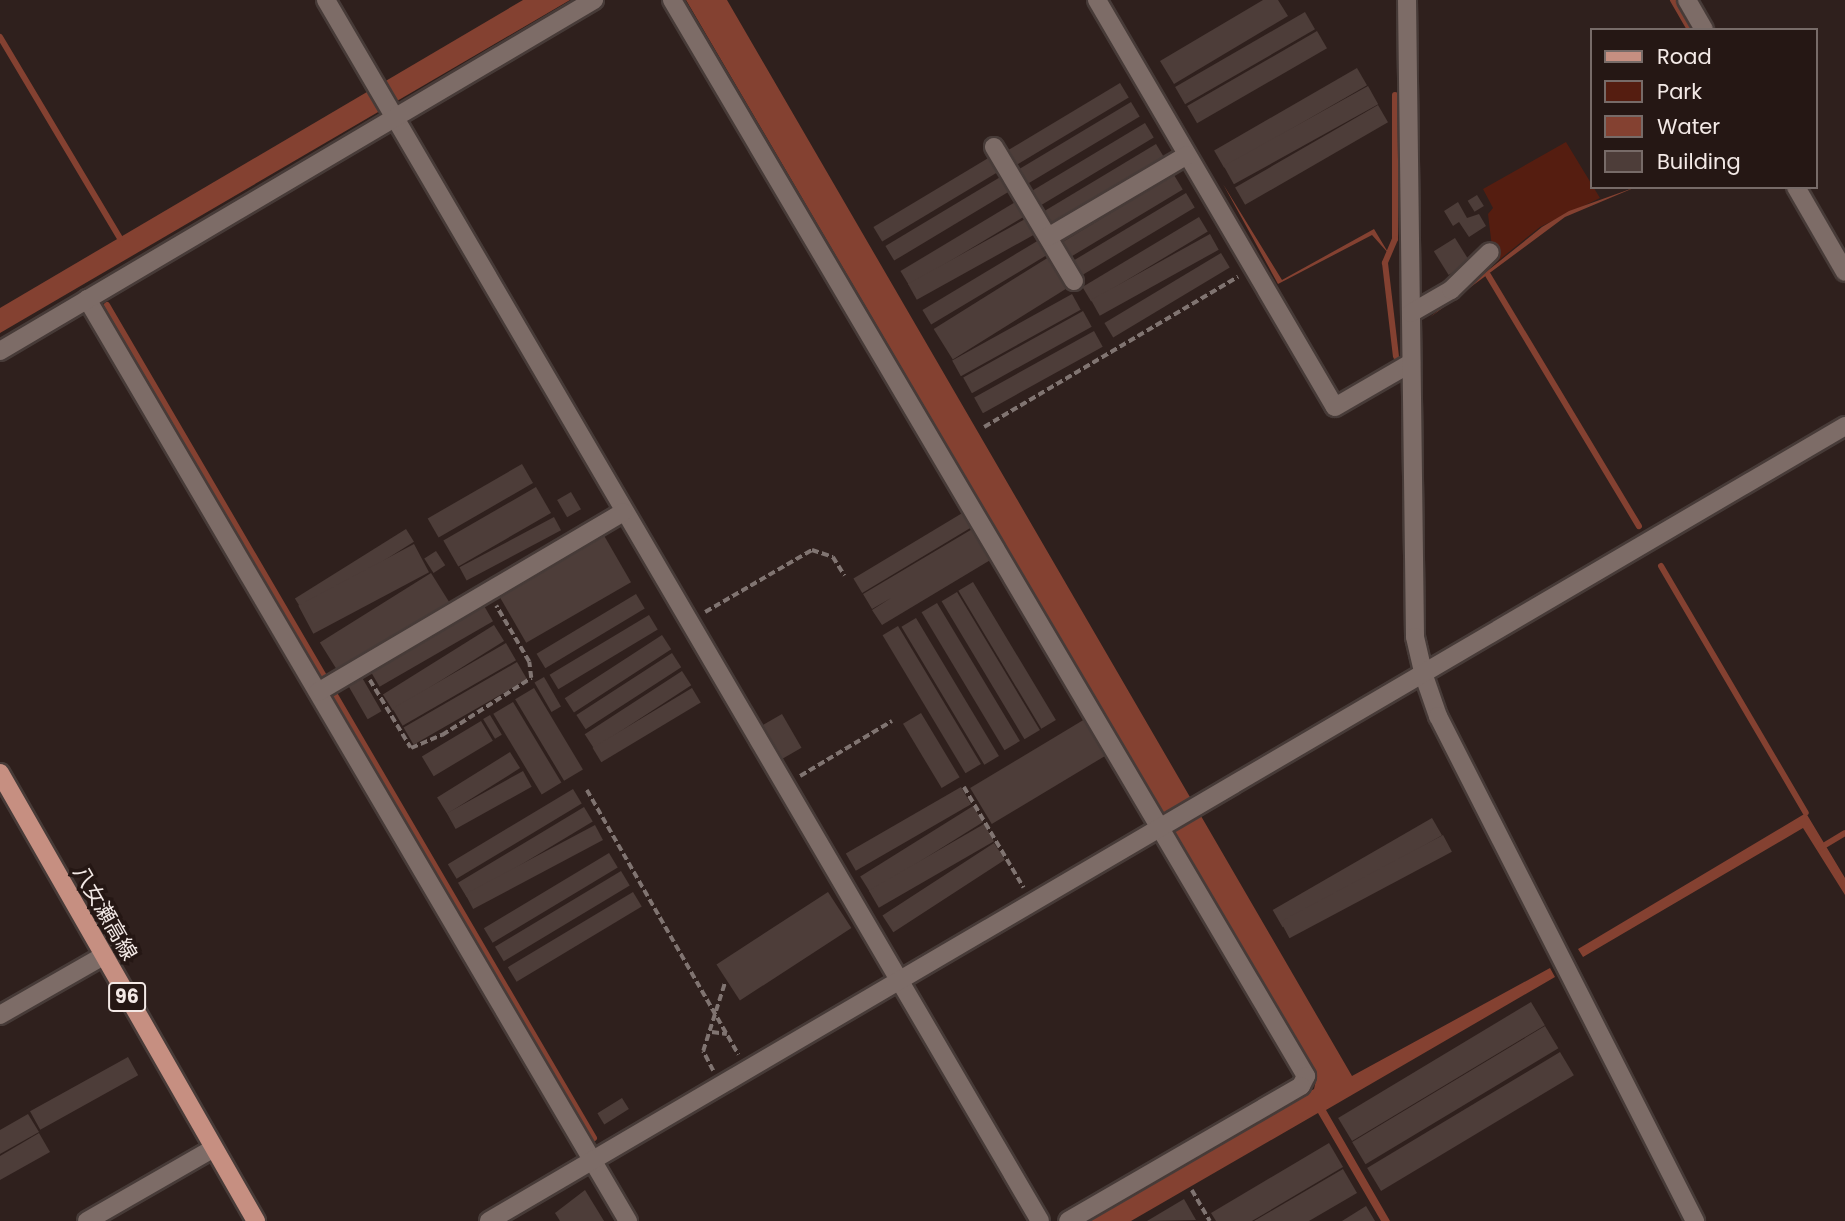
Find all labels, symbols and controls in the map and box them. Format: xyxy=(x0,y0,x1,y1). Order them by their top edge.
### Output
legend xyxy=(1590,28,1817,189)
text: Road xyxy=(1657,42,1712,71)
text: Park xyxy=(1657,77,1702,106)
text: Water xyxy=(1657,112,1720,141)
text: Building xyxy=(1657,147,1741,176)
street label: 八女瀬高線 xyxy=(68,861,142,965)
road number: 96 xyxy=(108,981,146,1012)

